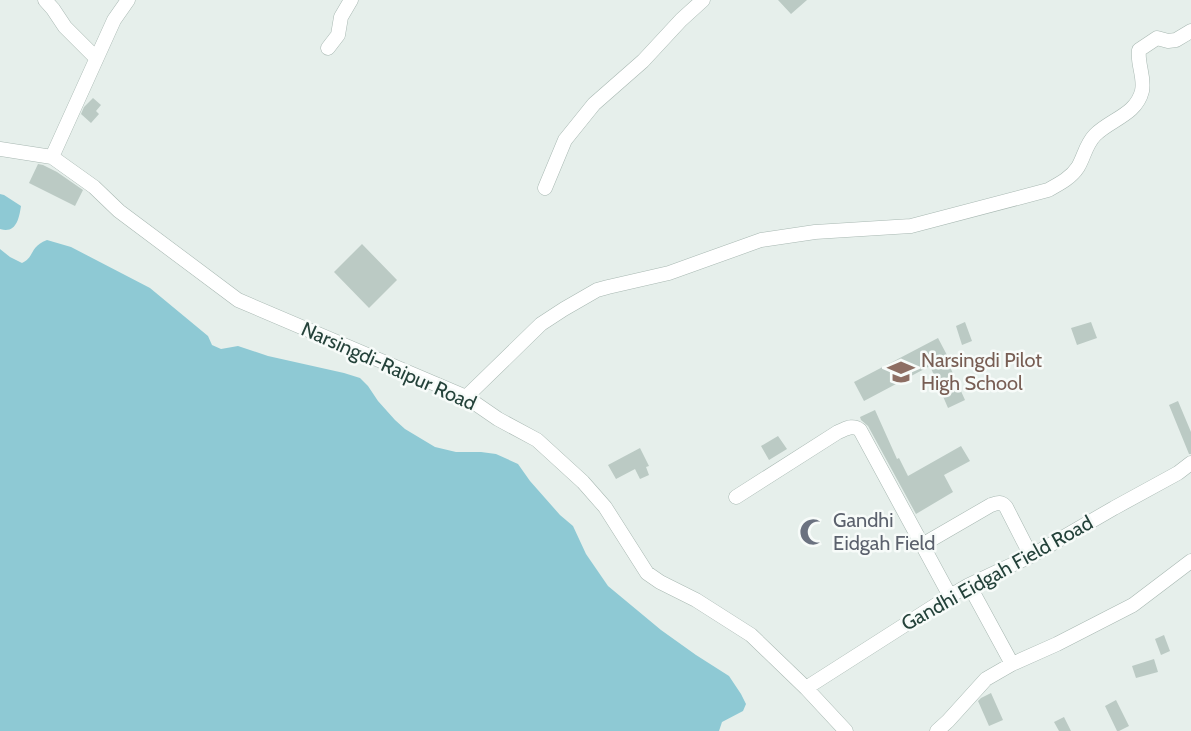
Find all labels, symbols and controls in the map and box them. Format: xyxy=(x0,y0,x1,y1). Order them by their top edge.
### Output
street label: Narsingdi-Raipur Road xyxy=(298,317,480,415)
place label: Narsingdi Pilot High School xyxy=(921,348,1042,395)
school or university icon: Narsingdi Pilot High School xyxy=(886,357,916,387)
place label: Gandhi Eidgah Field xyxy=(833,508,935,555)
street label: Gandhi Eidgah Field Road xyxy=(897,510,1097,636)
mosque icon: Gandhi Eidgah Field xyxy=(798,517,828,547)

